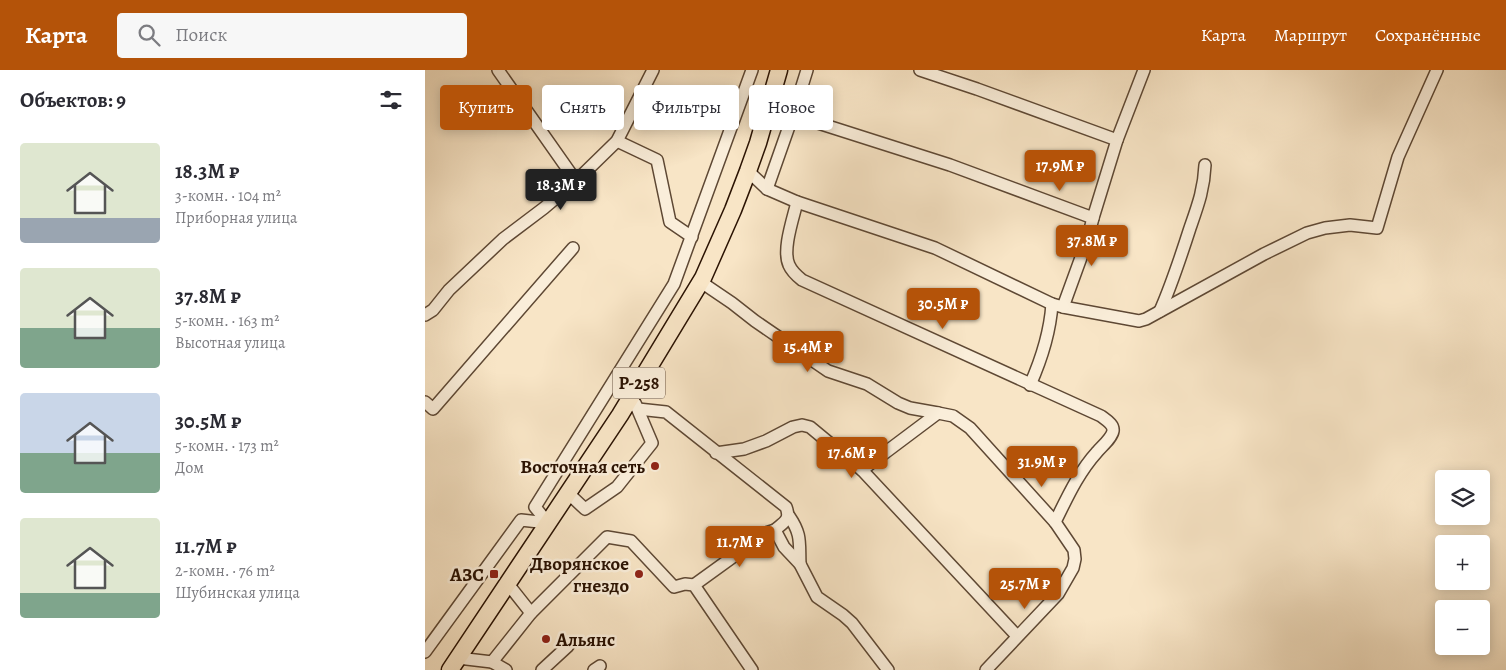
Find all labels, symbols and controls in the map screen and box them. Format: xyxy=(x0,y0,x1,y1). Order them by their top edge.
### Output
search box xyxy=(117,13,467,58)
text: Карта xyxy=(25,19,87,51)
icon: search xyxy=(135,21,163,49)
text: Поиск xyxy=(175,22,227,48)
text: Карта xyxy=(1201,23,1246,47)
text: Маршрут xyxy=(1274,23,1347,47)
text: Сохранённые xyxy=(1375,23,1481,47)
chip: Купить xyxy=(440,85,532,130)
chip: Снять xyxy=(542,85,624,130)
chip: Фильтры xyxy=(634,85,739,130)
chip: Новое xyxy=(749,85,833,130)
text: Объектов: 9 xyxy=(20,86,126,114)
icon: filters xyxy=(377,86,405,114)
pin: 17.9M ₽ xyxy=(1014,150,1106,192)
text: 17.9M ₽ xyxy=(1036,155,1084,177)
text: 18.3M ₽ xyxy=(175,157,239,185)
icon: home xyxy=(60,163,120,223)
pin: 18.3M ₽ xyxy=(515,168,607,211)
text: 18.3M ₽ xyxy=(536,174,586,196)
text: 3-комн. · 104 m² xyxy=(175,185,281,207)
text: Приборная улица xyxy=(175,207,298,229)
pin: 37.8M ₽ xyxy=(1046,224,1138,267)
text: 37.8M ₽ xyxy=(1067,230,1117,252)
text: 37.8M ₽ xyxy=(175,282,241,310)
icon: home xyxy=(60,288,120,348)
pin: 30.5M ₽ xyxy=(897,288,989,330)
text: 30.5M ₽ xyxy=(918,293,968,315)
text: 5-комн. · 163 m² xyxy=(175,310,279,332)
pin: 15.4M ₽ xyxy=(762,330,854,373)
text: Высотная улица xyxy=(175,332,285,354)
text: 15.4M ₽ xyxy=(784,336,832,358)
road number: Р-258 xyxy=(613,368,665,398)
text: 30.5M ₽ xyxy=(175,407,241,435)
icon: home xyxy=(60,413,120,473)
text: 5-комн. · 173 m² xyxy=(175,435,279,457)
pin: 17.6M ₽ xyxy=(806,436,898,479)
text: 17.6M ₽ xyxy=(828,442,876,464)
pin: 31.9M ₽ xyxy=(996,446,1088,488)
text: 31.9M ₽ xyxy=(1018,451,1066,473)
place label: Восточная сеть xyxy=(520,454,645,480)
text: Дом xyxy=(175,457,204,479)
marker: Восточная сеть xyxy=(649,460,661,472)
map controls xyxy=(1435,470,1490,655)
button: layers xyxy=(1435,470,1490,525)
pin: 11.7M ₽ xyxy=(694,526,786,568)
text: 11.7M ₽ xyxy=(716,531,764,553)
text: 11.7M ₽ xyxy=(175,532,237,560)
button: + xyxy=(1435,535,1490,590)
icon: home xyxy=(60,538,120,598)
place label: Дворянское гнездо xyxy=(530,551,629,599)
text: 2-комн. · 76 m² xyxy=(175,560,275,582)
place label: АЗС xyxy=(449,562,484,588)
marker: АЗС xyxy=(488,568,500,580)
marker: Дворянское гнездо xyxy=(633,568,645,580)
pin: 25.7M ₽ xyxy=(979,568,1071,610)
text: 25.7M ₽ xyxy=(1000,573,1050,595)
text: Шубинская улица xyxy=(175,582,300,604)
button: − xyxy=(1435,600,1490,655)
place label: Альянс xyxy=(555,627,615,653)
marker: Альянс xyxy=(540,633,552,645)

